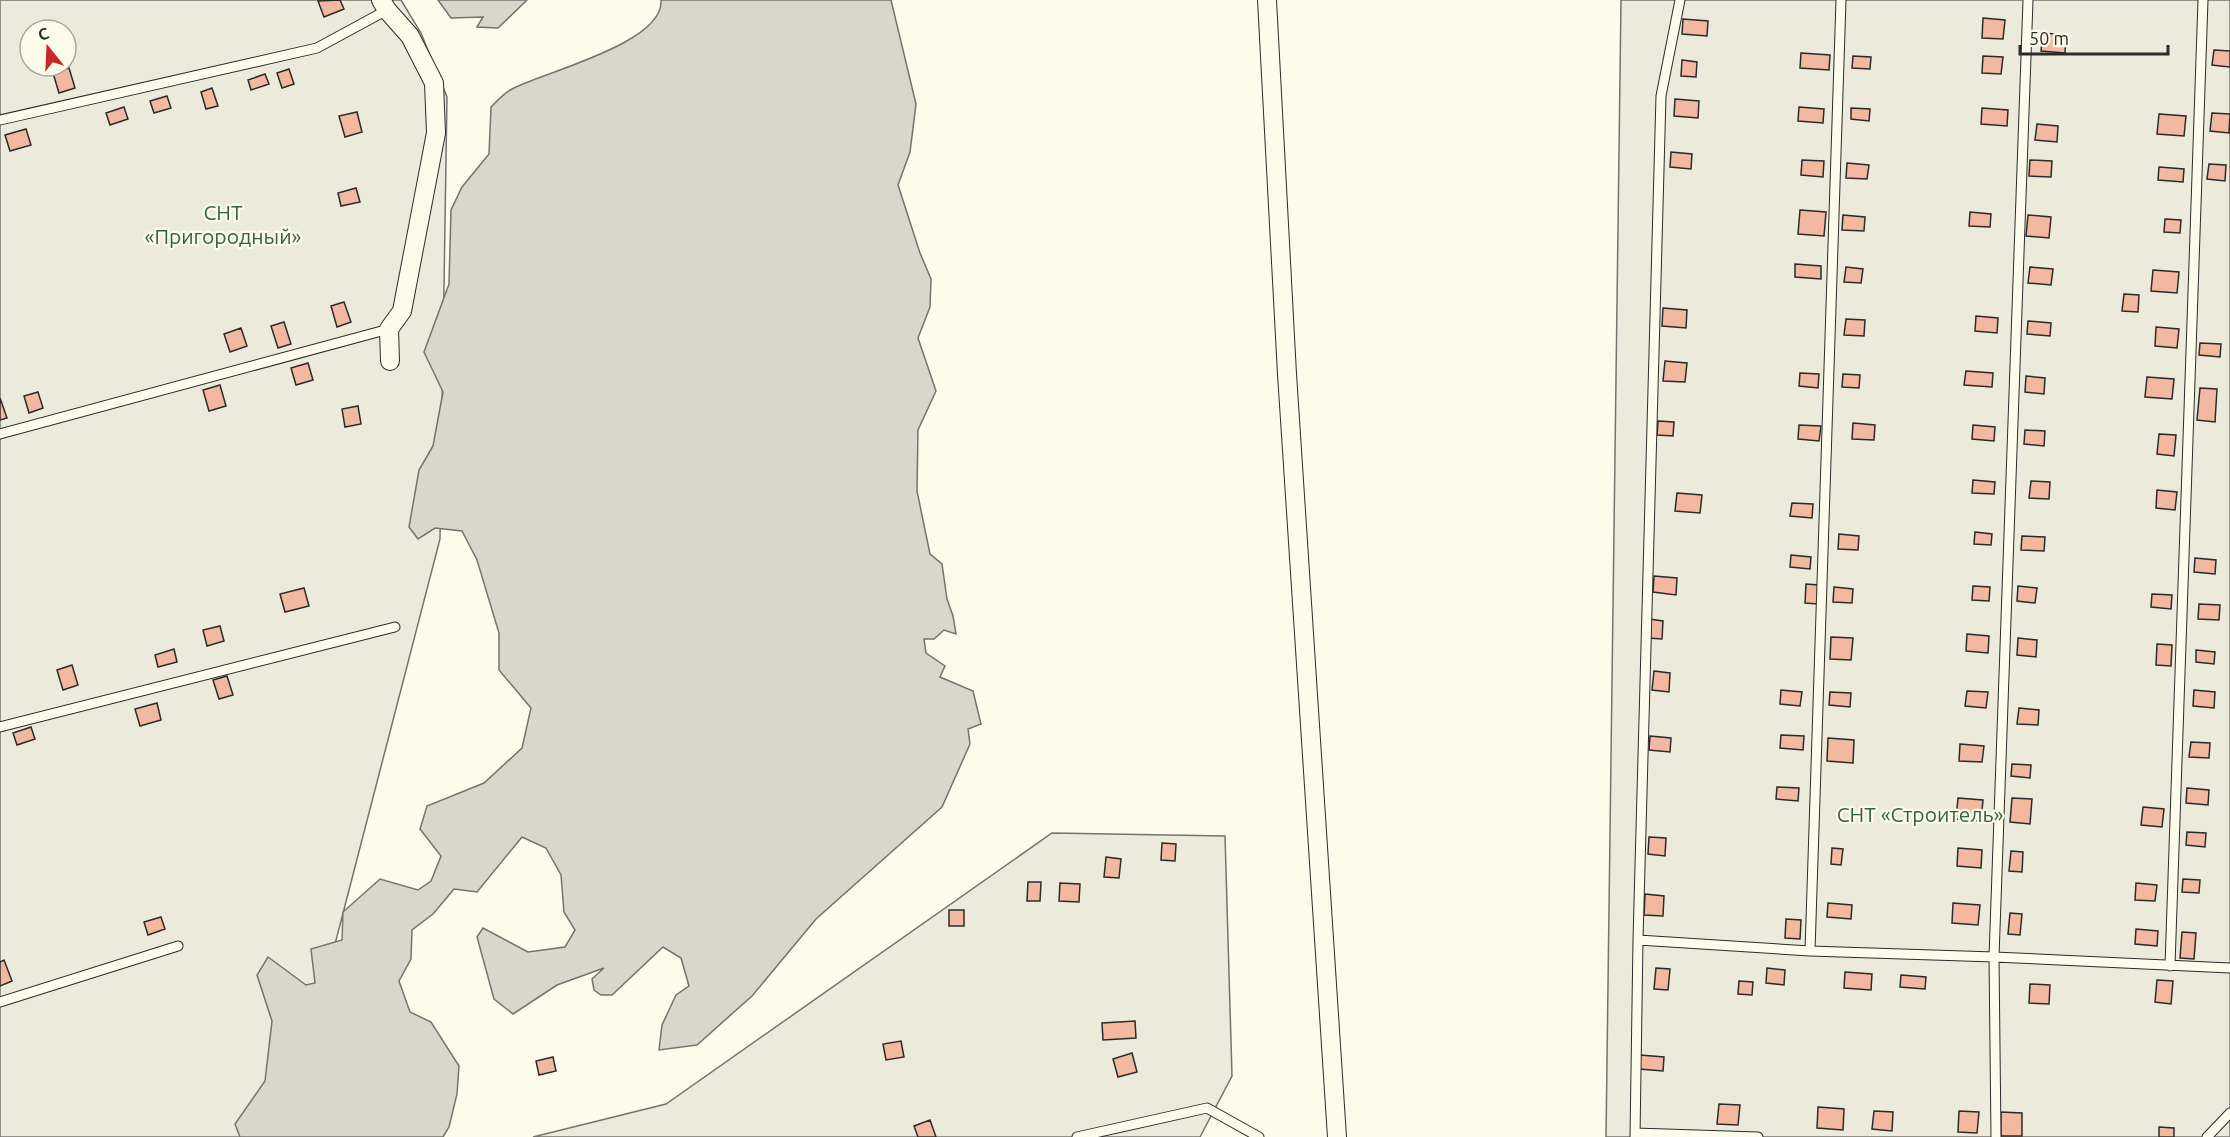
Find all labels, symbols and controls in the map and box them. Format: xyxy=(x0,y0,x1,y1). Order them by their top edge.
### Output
north arrow xyxy=(18,18,78,78)
scale bar xyxy=(2020,18,2168,56)
text: С xyxy=(36,24,51,44)
text: 50 m xyxy=(2029,28,2069,48)
park label: СНТ «Пригородный» xyxy=(145,200,302,248)
park label: СНТ «Строитель» xyxy=(1837,802,2003,826)

